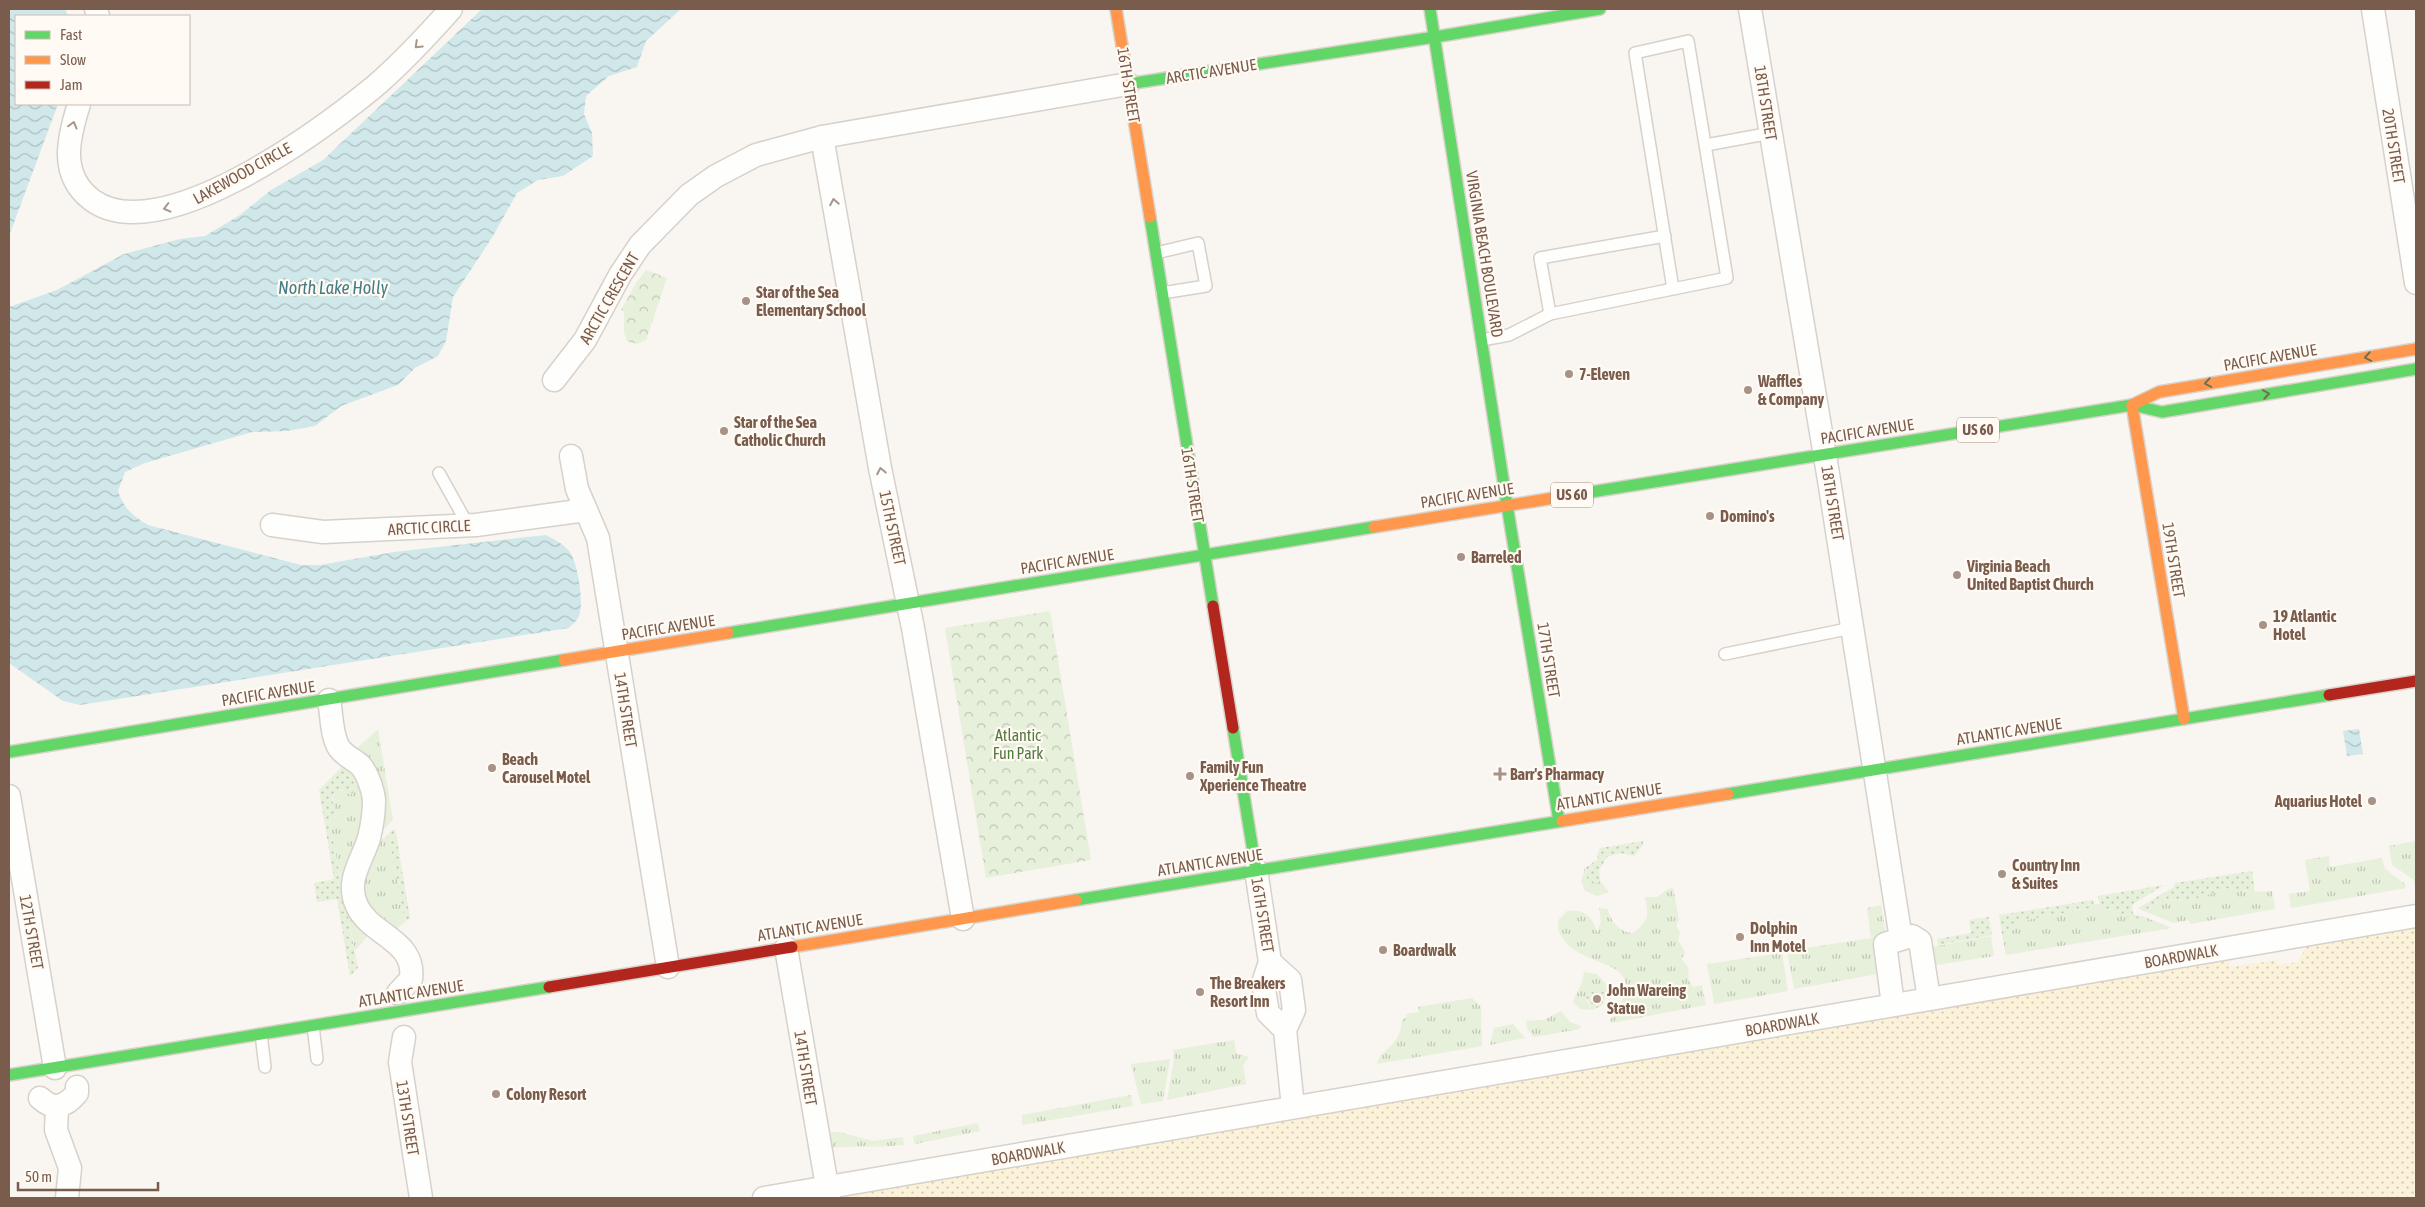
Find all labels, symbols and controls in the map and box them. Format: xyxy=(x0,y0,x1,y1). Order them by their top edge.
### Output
legend xyxy=(15,15,190,105)
text: Fast xyxy=(60,26,82,43)
one-way arrow xyxy=(415,39,424,48)
street label: 16TH STREET xyxy=(1114,46,1144,124)
text: Slow xyxy=(60,51,86,68)
street label: ARCTIC AVENUE xyxy=(1165,55,1258,87)
street label: 18TH STREET xyxy=(1751,64,1781,142)
text: Jam xyxy=(60,76,83,93)
street label: 20TH STREET xyxy=(2379,107,2409,185)
one-way arrow xyxy=(67,121,78,130)
street label: LAKEWOOD CIRCLE xyxy=(190,139,294,207)
street label: VIRGINIA BEACH BOULEVARD xyxy=(1463,169,1507,339)
one-way arrow xyxy=(829,197,839,206)
one-way arrow xyxy=(163,202,172,213)
street label: ARCTIC CRESCENT xyxy=(576,249,642,347)
water label: North Lake Holly xyxy=(278,277,388,298)
place label: Star of the Sea Elementary School xyxy=(756,283,867,319)
marker: Star of the Sea Elementary School xyxy=(740,295,752,307)
street label: PACIFIC AVENUE xyxy=(2222,340,2318,374)
one-way arrow xyxy=(2364,351,2373,361)
place label: 7-Eleven xyxy=(1579,365,1630,383)
marker: 7-Eleven xyxy=(1563,368,1575,380)
place label: Waffles & Company xyxy=(1757,372,1825,408)
one-way arrow xyxy=(2204,378,2212,388)
marker: Waffles & Company xyxy=(1742,384,1754,396)
one-way arrow xyxy=(2261,390,2270,400)
place label: Star of the Sea Catholic Church xyxy=(734,413,826,449)
street label: PACIFIC AVENUE xyxy=(1819,415,1915,447)
road number: US 60 xyxy=(1957,418,1999,442)
marker: Star of the Sea Catholic Church xyxy=(718,425,730,437)
street label: 16TH STREET xyxy=(1178,446,1208,524)
street label: 18TH STREET xyxy=(1818,464,1848,542)
one-way arrow xyxy=(876,466,887,475)
street label: PACIFIC AVENUE xyxy=(1419,479,1515,511)
road number: US 60 xyxy=(1551,482,1593,508)
street label: 15TH STREET xyxy=(876,489,910,567)
place label: Domino's xyxy=(1720,507,1775,525)
marker: Domino's xyxy=(1704,510,1716,522)
street label: ARCTIC CIRCLE xyxy=(387,516,471,538)
street label: 19TH STREET xyxy=(2159,521,2189,599)
street label: PACIFIC AVENUE xyxy=(1019,545,1115,577)
place label: Barreled xyxy=(1471,548,1522,566)
marker: Barreled xyxy=(1455,551,1467,563)
place label: Virginia Beach United Baptist Church xyxy=(1966,557,2094,593)
marker: Virginia Beach United Baptist Church xyxy=(1951,569,1963,581)
place label: 19 Atlantic Hotel xyxy=(2273,607,2336,643)
street label: PACIFIC AVENUE xyxy=(620,611,716,643)
marker: 19 Atlantic Hotel xyxy=(2257,619,2269,631)
street label: 17TH STREET xyxy=(1534,621,1564,699)
street label: 14TH STREET xyxy=(611,671,641,749)
street label: PACIFIC AVENUE xyxy=(220,677,316,709)
street label: ATLANTIC AVENUE xyxy=(1955,714,2063,748)
park label: Atlantic Fun Park xyxy=(993,726,1043,762)
place label: Beach Carousel Motel xyxy=(502,750,591,786)
place label: Family Fun Xperience Theatre xyxy=(1199,758,1307,794)
marker: Beach Carousel Motel xyxy=(486,762,498,774)
place label: Barr's Pharmacy xyxy=(1510,765,1605,783)
marker: Barr's Pharmacy xyxy=(1494,768,1506,780)
marker: Family Fun Xperience Theatre xyxy=(1184,770,1196,782)
street label: ATLANTIC AVENUE xyxy=(1555,779,1663,813)
place label: Aquarius Hotel xyxy=(2274,792,2363,810)
marker: Aquarius Hotel xyxy=(2366,795,2378,807)
street label: ATLANTIC AVENUE xyxy=(1156,845,1264,879)
place label: Country Inn & Suites xyxy=(2012,856,2080,892)
marker: Country Inn & Suites xyxy=(1996,868,2008,880)
street label: 16TH STREET xyxy=(1248,876,1278,954)
street label: 12TH STREET xyxy=(17,893,47,971)
street label: ATLANTIC AVENUE xyxy=(756,910,864,944)
place label: Dolphin Inn Motel xyxy=(1750,919,1807,955)
marker: Dolphin Inn Motel xyxy=(1734,931,1746,943)
place label: Boardwalk xyxy=(1393,941,1457,959)
street label: BOARDWALK xyxy=(2143,941,2220,971)
marker: Boardwalk xyxy=(1377,944,1389,956)
place label: The Breakers Resort Inn xyxy=(1210,974,1286,1010)
street label: ATLANTIC AVENUE xyxy=(357,976,465,1010)
place label: John Wareing Statue xyxy=(1606,981,1686,1017)
marker: The Breakers Resort Inn xyxy=(1194,986,1206,998)
marker: John Wareing Statue xyxy=(1591,993,1603,1005)
street label: BOARDWALK xyxy=(1744,1009,1821,1039)
street label: 14TH STREET xyxy=(791,1029,821,1107)
street label: 13TH STREET xyxy=(393,1079,423,1157)
place label: Colony Resort xyxy=(506,1085,587,1103)
marker: Colony Resort xyxy=(490,1088,502,1100)
street label: BOARDWALK xyxy=(990,1138,1067,1168)
scale bar xyxy=(18,1160,158,1192)
text: 50 m xyxy=(25,1168,52,1185)

